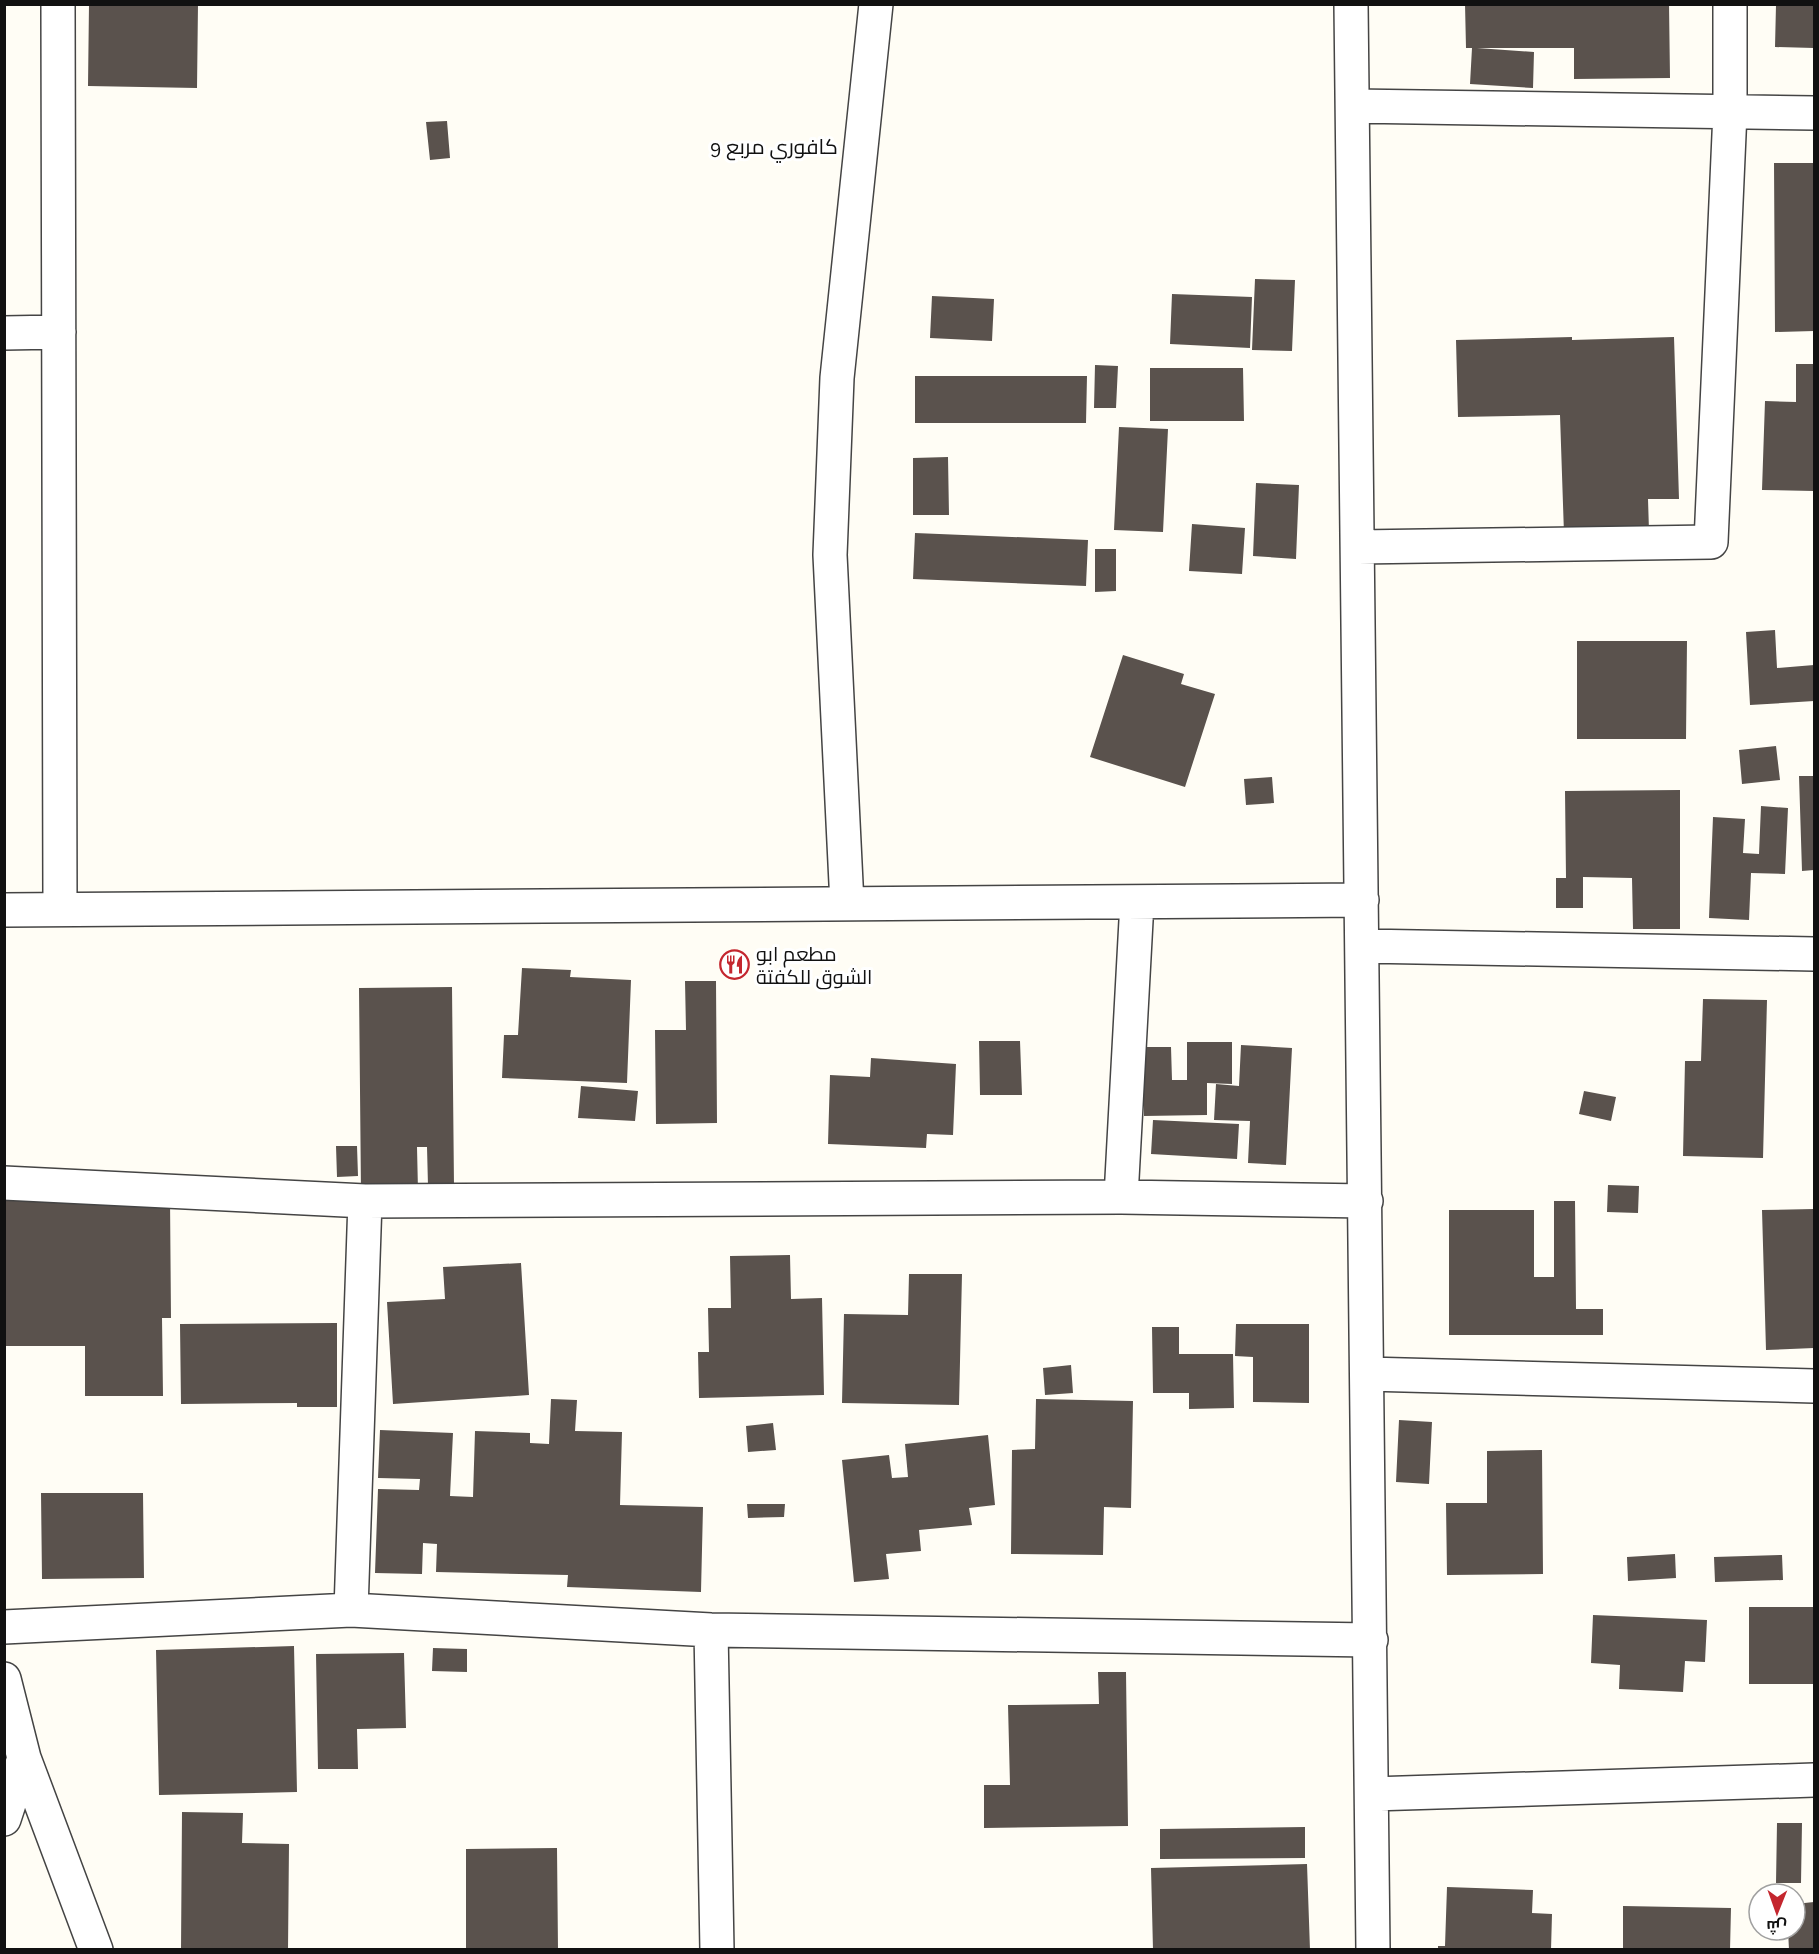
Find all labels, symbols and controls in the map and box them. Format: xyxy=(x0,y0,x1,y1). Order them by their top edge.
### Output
district label: كافوري مربع 9 xyxy=(710,134,838,163)
place label: مطعم ابو الشوق للكفتة xyxy=(756,942,872,990)
restaurant icon: مطعم ابو الشوق للكفتة xyxy=(719,949,751,981)
north arrow xyxy=(1747,1882,1807,1942)
text: ش xyxy=(1766,1917,1787,1936)

